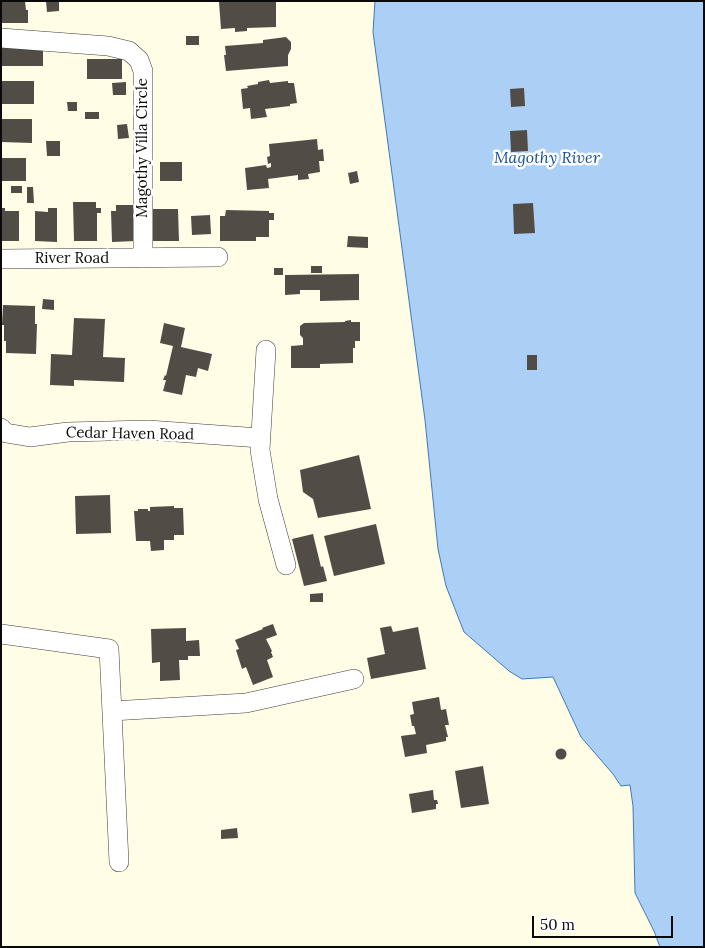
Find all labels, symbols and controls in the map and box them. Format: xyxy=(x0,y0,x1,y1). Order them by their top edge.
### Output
street label: Magothy Villa Circle xyxy=(134,78,152,218)
water label: Magothy River xyxy=(494,148,600,168)
street label: River Road xyxy=(35,250,109,268)
street label: Cedar Haven Road xyxy=(66,424,194,444)
scale bar xyxy=(535,906,676,938)
text: 50 m xyxy=(540,915,575,934)

